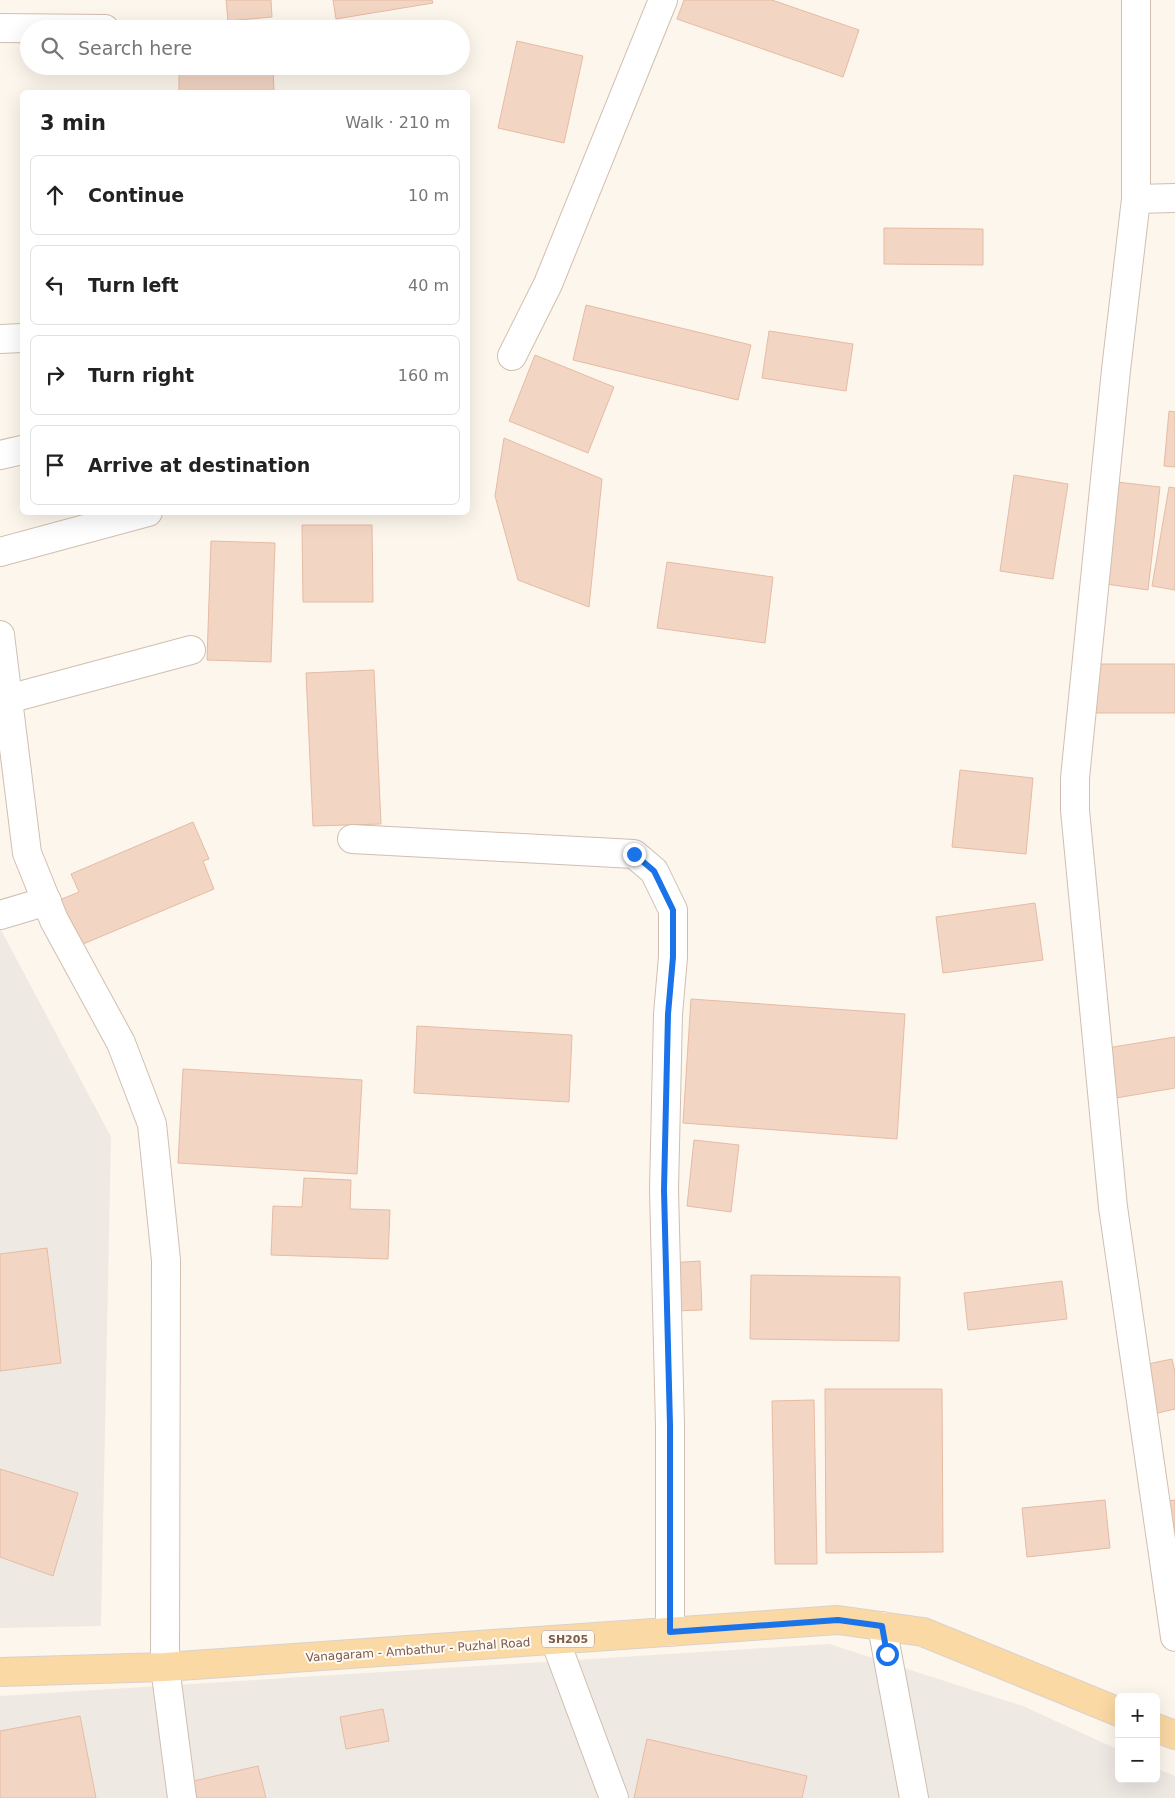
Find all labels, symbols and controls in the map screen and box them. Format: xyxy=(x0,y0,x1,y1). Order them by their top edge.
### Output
search box xyxy=(20,20,470,75)
icon: search xyxy=(38,34,66,62)
text: Search here xyxy=(78,37,192,59)
text: 3 min xyxy=(40,111,106,135)
text: Walk · 210 m xyxy=(345,113,450,132)
icon: ahead xyxy=(41,181,69,209)
text: Continue xyxy=(88,184,184,206)
text: 10 m xyxy=(408,186,449,205)
icon: left xyxy=(41,271,69,299)
text: Turn left xyxy=(88,274,179,296)
text: 40 m xyxy=(408,276,449,295)
icon: right xyxy=(41,361,69,389)
text: Turn right xyxy=(88,364,194,386)
text: 160 m xyxy=(398,366,449,385)
icon: arrive xyxy=(41,451,69,479)
text: Arrive at destination xyxy=(88,454,310,476)
route end xyxy=(623,843,646,866)
road number: SH205 xyxy=(542,1630,594,1648)
street label: Vanagaram - Ambathur - Puzhal Road xyxy=(305,1635,531,1665)
route start xyxy=(876,1643,899,1666)
map controls xyxy=(1115,1693,1160,1783)
button: + xyxy=(1115,1693,1160,1738)
button: − xyxy=(1115,1738,1160,1783)

